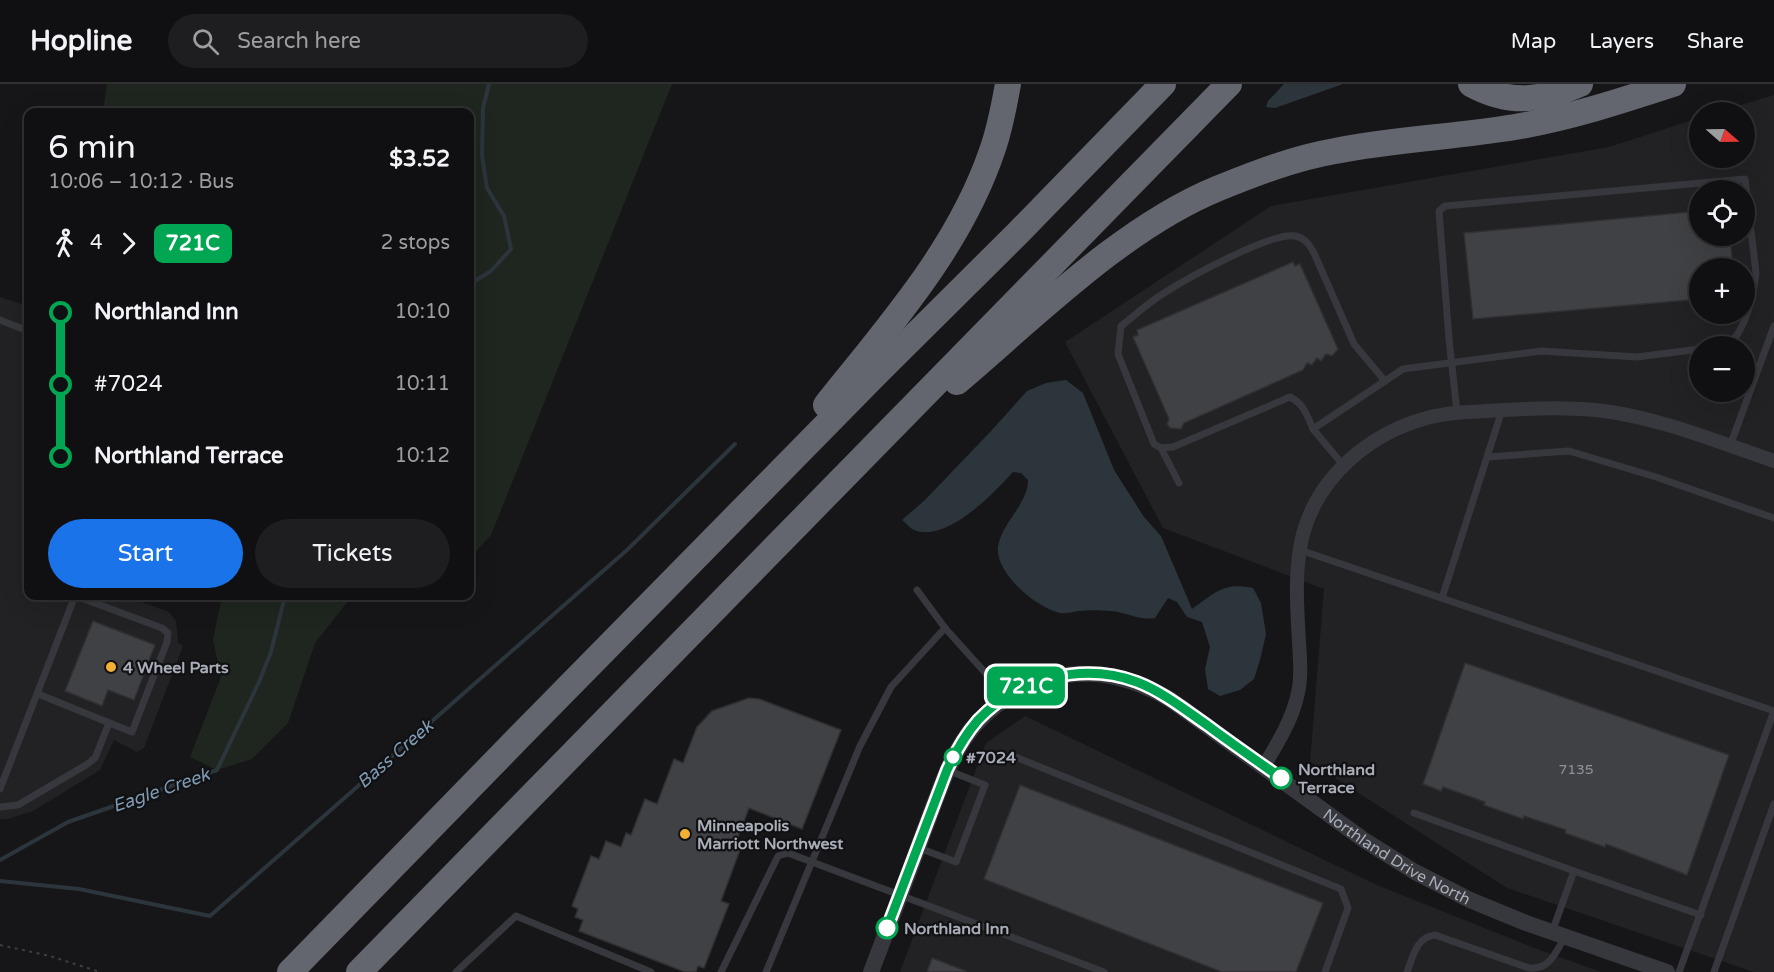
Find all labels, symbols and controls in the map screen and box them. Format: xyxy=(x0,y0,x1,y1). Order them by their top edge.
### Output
search box xyxy=(168,14,588,68)
text: Hopline xyxy=(30,24,132,58)
icon: search xyxy=(189,25,222,58)
text: Search here xyxy=(237,28,361,54)
text: Map xyxy=(1511,29,1556,54)
text: Layers xyxy=(1589,29,1654,54)
text: Share xyxy=(1687,29,1744,54)
north arrow xyxy=(1689,102,1755,168)
map controls xyxy=(1689,102,1755,402)
text: 6 min xyxy=(48,128,136,167)
text: $3.52 xyxy=(389,146,450,172)
text: 10:06 – 10:12 · Bus xyxy=(48,170,234,194)
button: locate xyxy=(1689,180,1755,246)
icon: walk xyxy=(48,227,81,260)
icon: forward xyxy=(112,227,145,260)
text: 4 xyxy=(90,231,103,255)
text: 721C xyxy=(166,231,220,256)
text: 2 stops xyxy=(381,231,450,255)
button: + xyxy=(1689,258,1755,324)
text: Northland Inn xyxy=(94,299,239,325)
text: 10:10 xyxy=(395,300,450,324)
button: − xyxy=(1689,336,1755,402)
text: #7024 xyxy=(94,371,163,397)
text: 10:11 xyxy=(395,372,450,396)
text: Northland Terrace xyxy=(94,443,284,469)
text: 10:12 xyxy=(395,444,450,468)
button: Start xyxy=(48,519,243,588)
button: Tickets xyxy=(255,519,450,588)
place label: 4 Wheel Parts xyxy=(123,658,229,678)
marker: 4 Wheel Parts xyxy=(104,660,118,674)
line badge: 721C xyxy=(984,666,1068,706)
text: 721C xyxy=(999,674,1053,699)
water label: Bass Creek xyxy=(352,714,438,793)
marker: #7024 xyxy=(944,748,962,766)
place label: #7024 xyxy=(966,748,1016,768)
place label: Northland Terrace xyxy=(1297,760,1375,798)
house number: 7135 xyxy=(1558,761,1594,778)
water label: Eagle Creek xyxy=(109,763,214,817)
marker: Northland Terrace xyxy=(1270,767,1292,789)
street label: Northland Drive North xyxy=(1319,805,1474,910)
place label: Minneapolis Marriott Northwest xyxy=(697,816,844,854)
marker: Minneapolis Marriott Northwest xyxy=(678,827,692,841)
marker: Northland Inn xyxy=(876,917,898,939)
place label: Northland Inn xyxy=(904,919,1009,939)

